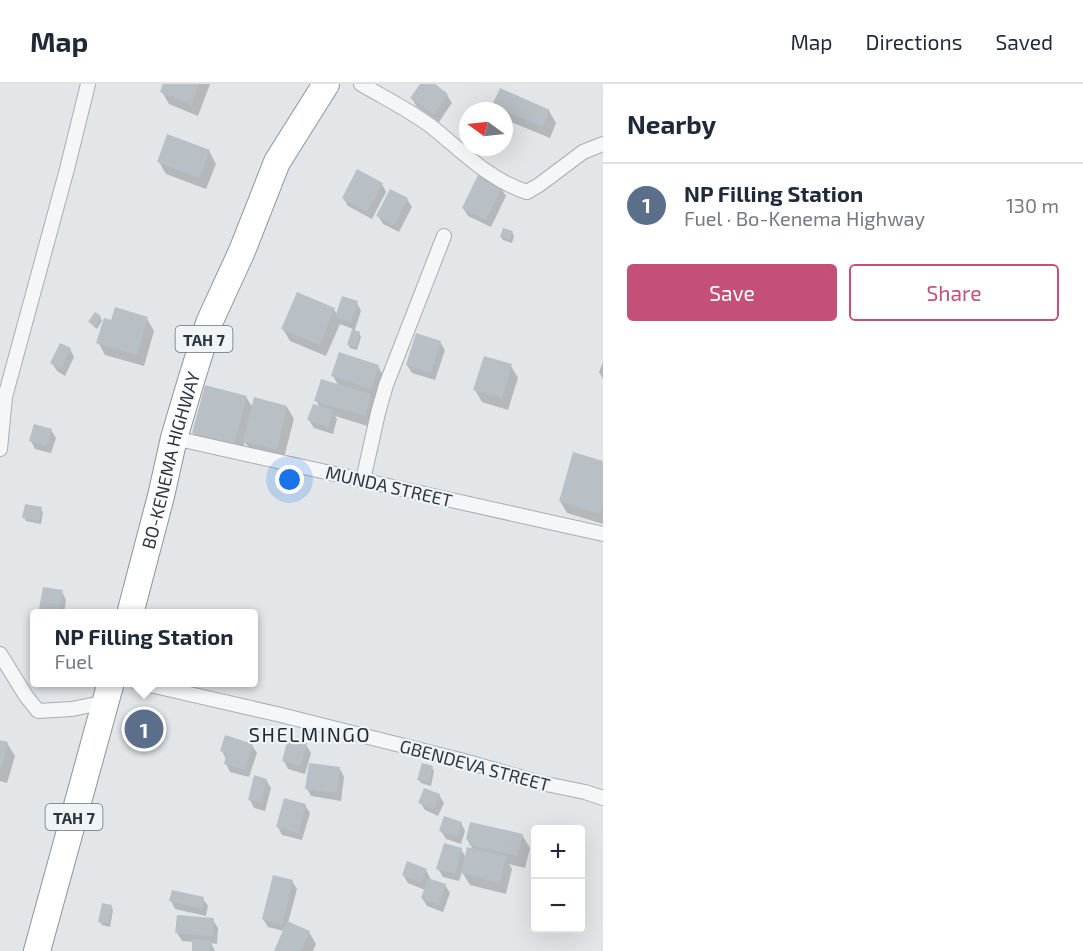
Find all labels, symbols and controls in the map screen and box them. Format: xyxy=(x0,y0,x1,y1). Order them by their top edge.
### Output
text: Map xyxy=(30,24,88,58)
text: Map xyxy=(790,29,833,54)
text: Directions xyxy=(866,29,962,54)
text: Saved xyxy=(995,29,1053,54)
north arrow xyxy=(459,102,513,156)
text: Nearby xyxy=(627,108,716,139)
text: NP Filling Station xyxy=(684,180,863,206)
text: 1 xyxy=(642,193,651,217)
text: 130 m xyxy=(1006,193,1059,217)
text: Fuel · Bo-Kenema Highway xyxy=(684,206,925,230)
button: Save xyxy=(627,264,837,321)
button: Share xyxy=(849,264,1059,321)
road number: TAH 7 xyxy=(176,326,232,352)
street label: BO-KENEMA HIGHWAY xyxy=(137,368,204,551)
street label: MUNDA STREET xyxy=(323,461,455,511)
your location xyxy=(275,465,304,494)
popup xyxy=(30,609,258,687)
text: NP Filling Station xyxy=(54,623,234,649)
text: Fuel xyxy=(54,649,93,673)
pin: 1 xyxy=(124,706,164,752)
district label: SHELMINGO xyxy=(249,722,371,746)
street label: GBENDEVA STREET xyxy=(397,734,553,796)
road number: TAH 7 xyxy=(46,804,103,830)
map controls xyxy=(531,825,585,933)
button: + xyxy=(531,825,585,879)
button: − xyxy=(531,879,585,933)

